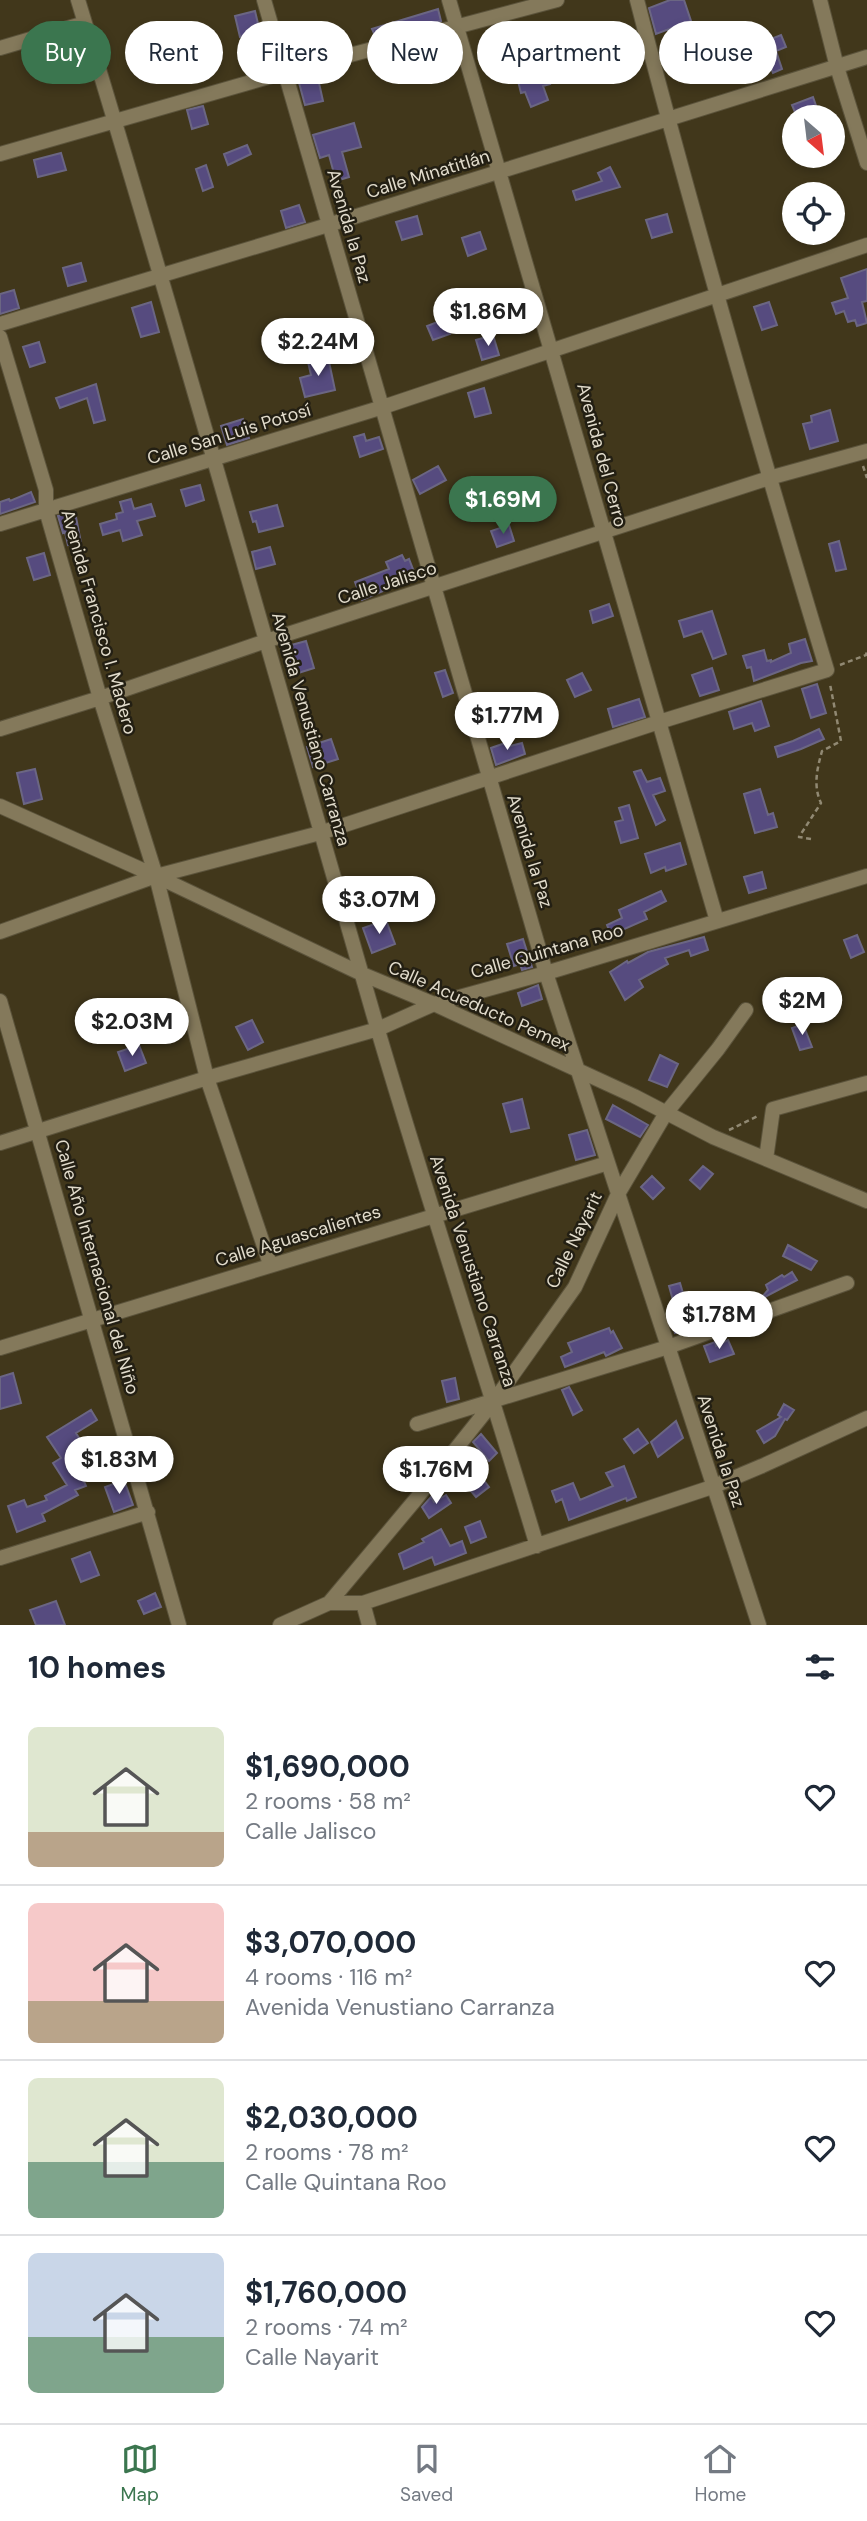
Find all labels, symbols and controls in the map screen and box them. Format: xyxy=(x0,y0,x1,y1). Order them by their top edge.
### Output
chip: Buy xyxy=(21,21,111,84)
chip: Rent xyxy=(125,21,223,84)
chip: Filters xyxy=(237,21,353,84)
chip: New xyxy=(367,21,463,84)
chip: Apartment xyxy=(477,21,645,84)
chip: House xyxy=(659,21,777,84)
north arrow xyxy=(782,105,845,168)
map controls xyxy=(782,105,845,245)
street label: Calle Minatitlán xyxy=(363,144,493,204)
street label: Avenida la Paz xyxy=(321,166,377,286)
button: locate xyxy=(782,182,845,245)
pin: $1.86M xyxy=(431,288,545,348)
text: $1.86M xyxy=(449,296,527,326)
pin: $2.24M xyxy=(261,318,375,378)
text: $2.24M xyxy=(277,326,359,356)
street label: Avenida del Cerro xyxy=(571,380,633,530)
street label: Calle San Luis Potosí xyxy=(144,398,314,470)
pin: $1.69M xyxy=(446,476,560,536)
text: $1.69M xyxy=(465,484,541,514)
street label: Avenida Francisco I. Madero xyxy=(55,507,143,737)
street label: Calle Jalisco xyxy=(334,556,440,610)
street label: Avenida Venustiano Carranza xyxy=(266,609,356,849)
pin: $1.77M xyxy=(450,692,564,752)
text: $1.77M xyxy=(471,700,543,730)
street label: Avenida la Paz xyxy=(501,791,559,911)
pin: $3.07M xyxy=(322,876,436,936)
text: $3.07M xyxy=(338,884,420,914)
street label: Calle Quintana Roo xyxy=(468,918,626,984)
street label: Calle Acueducto Pemex xyxy=(384,955,574,1057)
pin: $2M xyxy=(768,978,836,1037)
text: $2M xyxy=(778,985,826,1015)
pin: $2.03M xyxy=(75,998,189,1058)
text: $2.03M xyxy=(91,1006,173,1036)
street label: Calle Año Internacional del Niño xyxy=(49,1137,145,1397)
street label: Avenida Venustiano Carranza xyxy=(424,1152,522,1390)
street label: Calle Nayarit xyxy=(540,1188,608,1292)
street label: Calle Aguascalientes xyxy=(212,1199,384,1273)
pin: $1.78M xyxy=(662,1292,776,1351)
text: $1.78M xyxy=(682,1299,756,1329)
street label: Avenida la Paz xyxy=(691,1391,751,1511)
pin: $1.83M xyxy=(62,1436,176,1496)
text: $1.83M xyxy=(81,1444,157,1474)
pin: $1.76M xyxy=(379,1446,493,1506)
text: $1.76M xyxy=(399,1454,473,1484)
text: 10 homes xyxy=(28,1648,166,1687)
icon: filters xyxy=(801,1648,839,1686)
text: $1,690,000 xyxy=(245,1747,410,1786)
icon: home xyxy=(84,1755,168,1839)
icon: heart xyxy=(801,1778,839,1816)
text: 2 rooms · 58 m² xyxy=(245,1786,411,1816)
text: Calle Jalisco xyxy=(245,1816,376,1846)
text: $3,070,000 xyxy=(245,1923,416,1962)
icon: home xyxy=(84,1931,168,2015)
icon: heart xyxy=(801,1954,839,1992)
text: 4 rooms · 116 m² xyxy=(245,1962,412,1992)
text: Avenida Venustiano Carranza xyxy=(245,1992,555,2022)
text: $2,030,000 xyxy=(245,2098,418,2137)
icon: home xyxy=(84,2106,168,2190)
icon: heart xyxy=(801,2129,839,2167)
text: 2 rooms · 78 m² xyxy=(245,2137,409,2167)
text: Calle Quintana Roo xyxy=(245,2167,447,2197)
text: $1,760,000 xyxy=(245,2273,407,2312)
icon: home xyxy=(84,2281,168,2365)
icon: heart xyxy=(801,2304,839,2342)
text: 2 rooms · 74 m² xyxy=(245,2312,408,2342)
text: Calle Nayarit xyxy=(245,2342,379,2372)
tab: Map xyxy=(121,2440,159,2507)
tab: Saved xyxy=(400,2440,453,2507)
tab: Home xyxy=(694,2440,746,2507)

